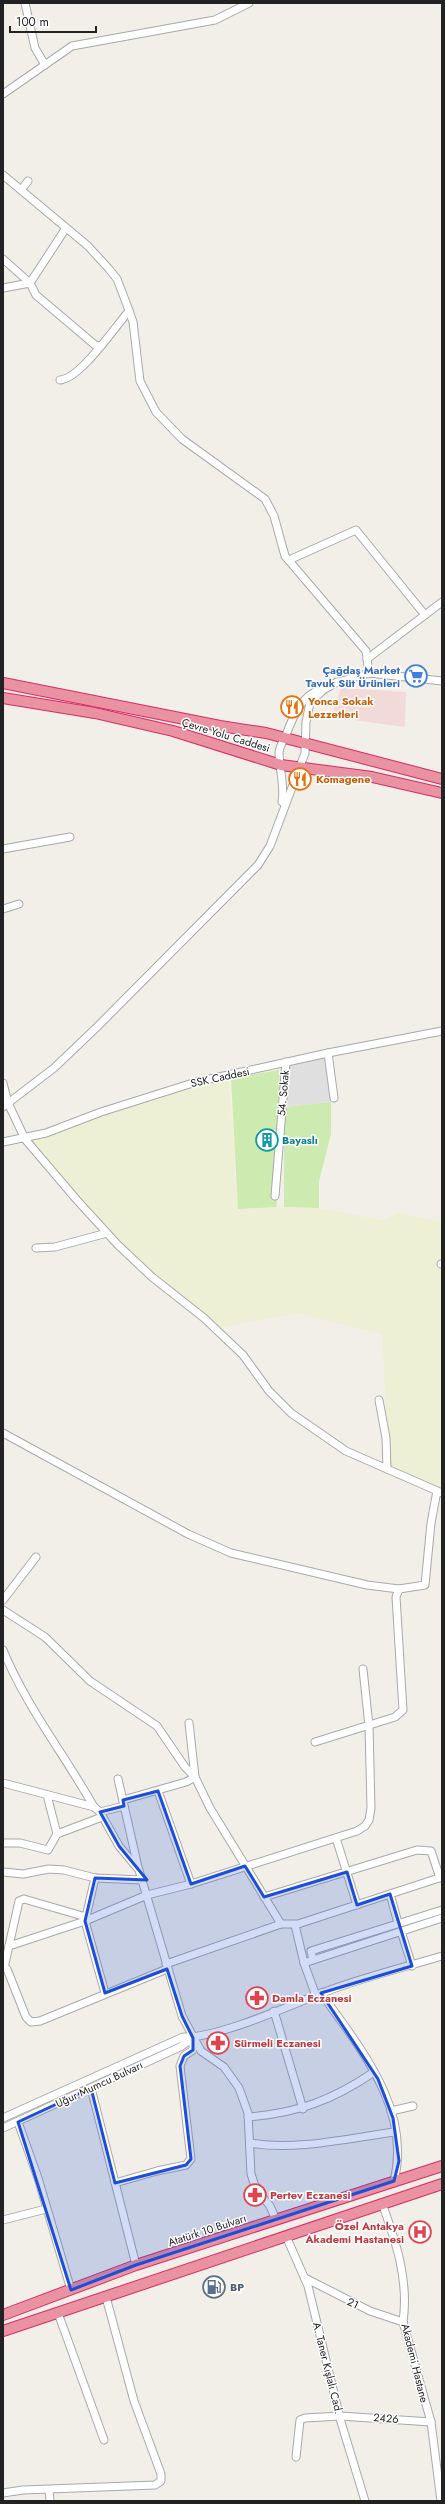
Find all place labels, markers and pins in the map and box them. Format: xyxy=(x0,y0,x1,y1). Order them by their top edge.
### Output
place label: Çağdaş Market Tavuk Süt Ürünleri xyxy=(306,662,400,691)
supermarket icon: Çağdaş Market Tavuk Süt Ürünleri xyxy=(403,663,429,689)
place label: Yonca Sokak Lezzetleri xyxy=(307,693,374,722)
restaurant icon: Yonca Sokak Lezzetleri xyxy=(279,694,305,720)
restaurant icon: Komagene xyxy=(287,766,313,792)
place label: Komagene xyxy=(316,771,370,787)
building icon: Bayaslı xyxy=(254,1127,280,1153)
place label: Bayaslı xyxy=(282,1132,318,1148)
pharmacy icon: Damla Eczanesi xyxy=(244,1985,270,2011)
place label: Damla Eczanesi xyxy=(272,1990,352,2006)
pharmacy icon: Sürmeli Eczanesi xyxy=(205,2030,231,2056)
place label: Sürmeli Eczanesi xyxy=(234,2035,321,2051)
pharmacy icon: Pertev Eczanesi xyxy=(242,2182,268,2208)
place label: Pertev Eczanesi xyxy=(270,2187,351,2203)
place label: Özel Antakya Akademi Hastanesi xyxy=(304,2218,404,2247)
hospital icon: Özel Antakya Akademi Hastanesi xyxy=(407,2219,433,2245)
fuel station icon: BP xyxy=(201,2274,227,2300)
place label: BP xyxy=(230,2279,244,2295)

